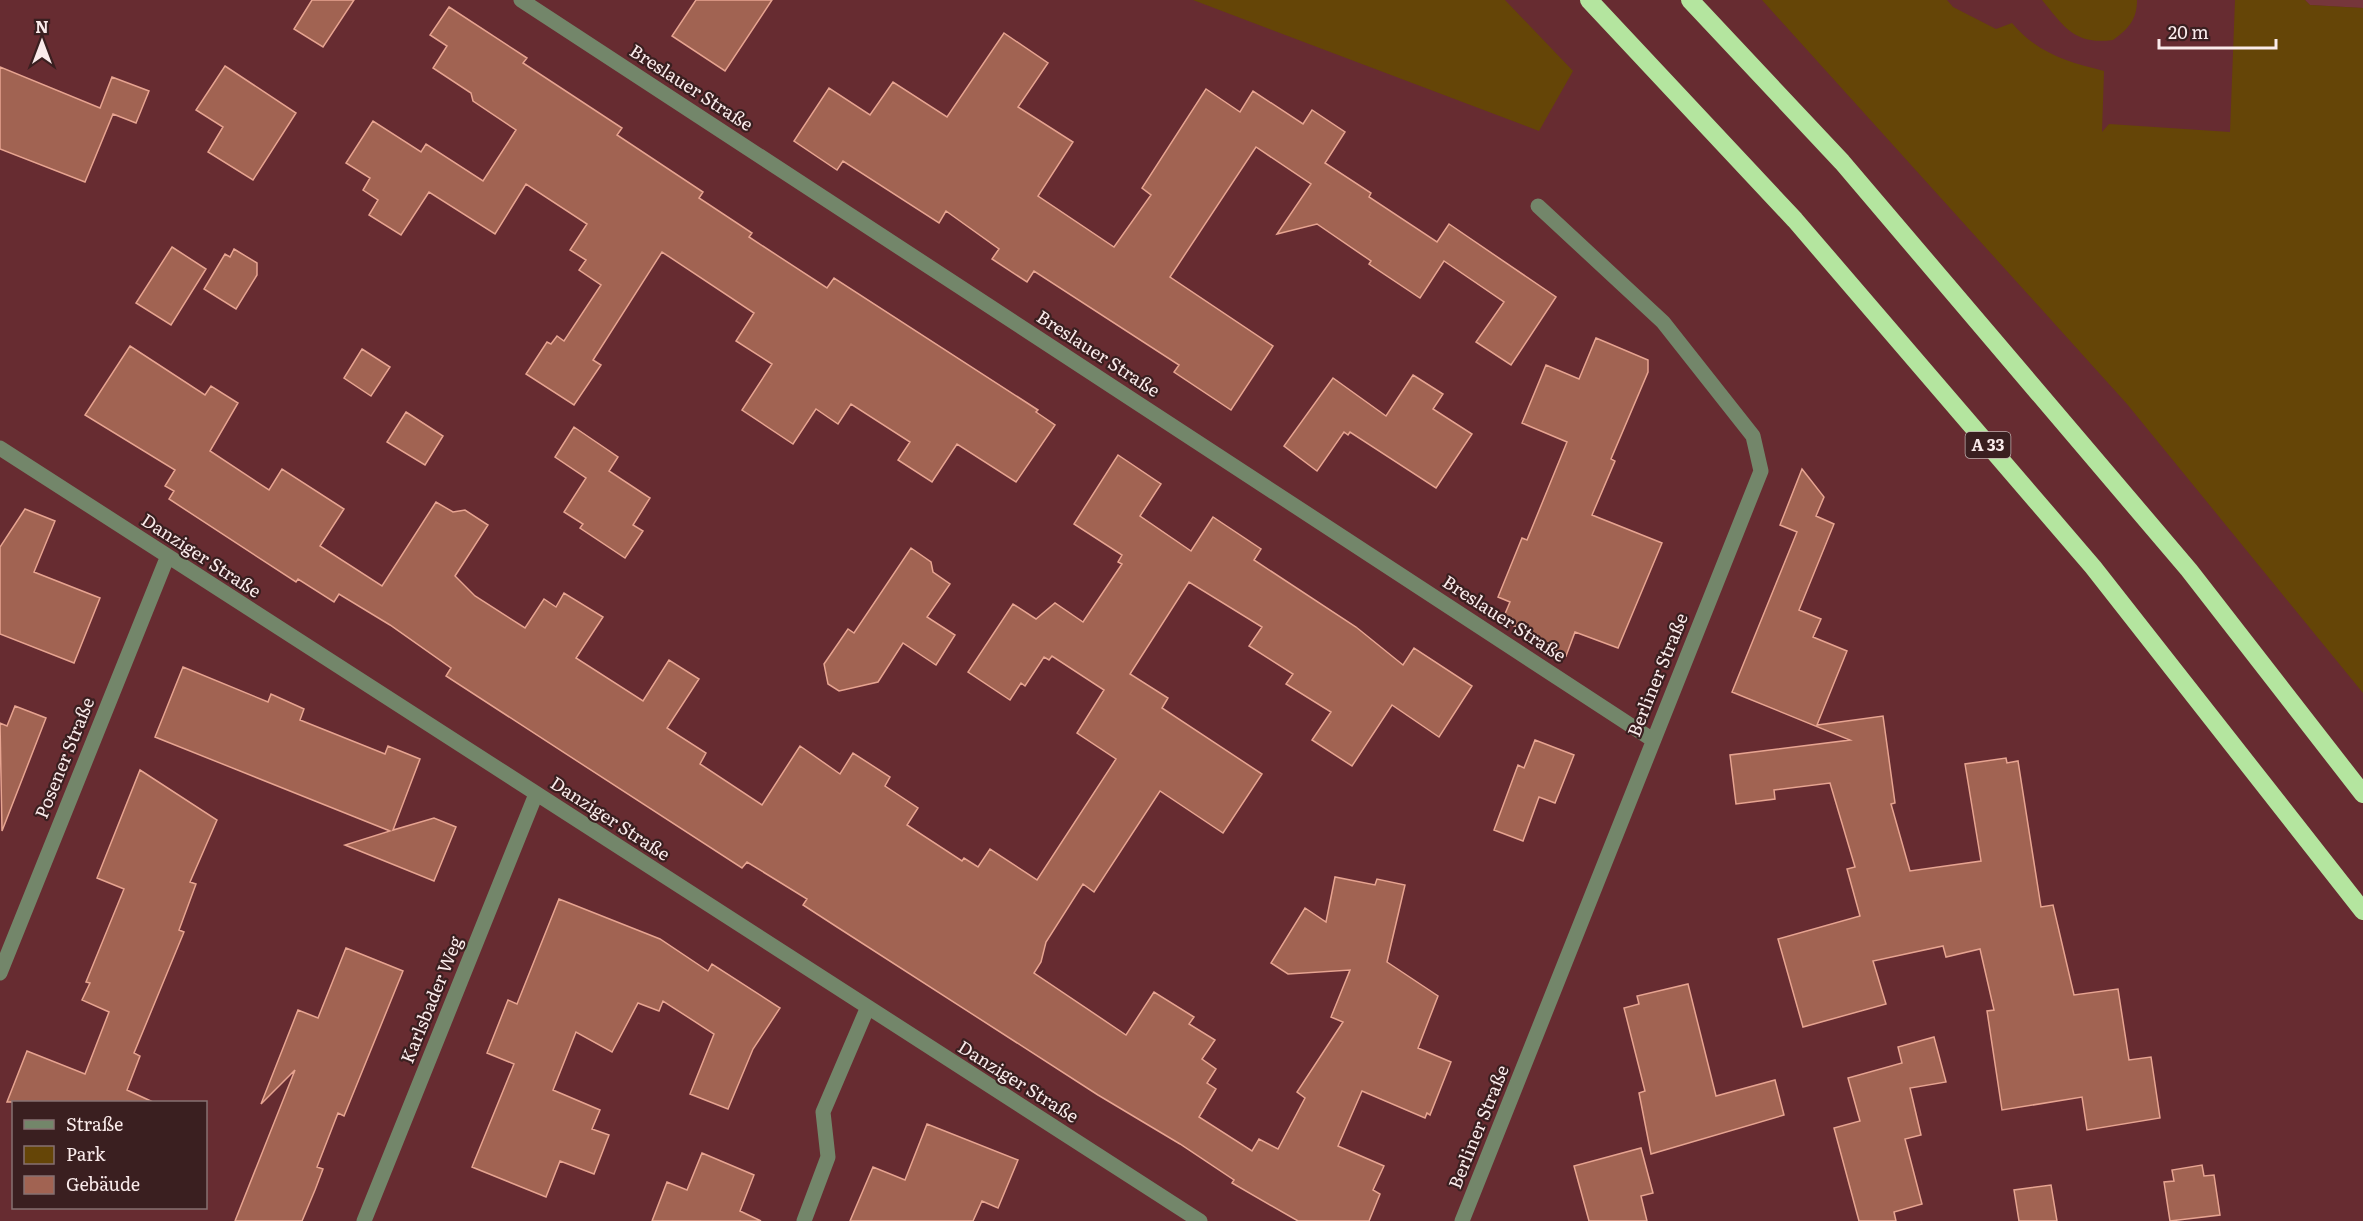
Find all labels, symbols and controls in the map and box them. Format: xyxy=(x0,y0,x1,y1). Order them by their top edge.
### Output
north arrow xyxy=(12,12,72,72)
scale bar xyxy=(2159,12,2276,50)
text: N xyxy=(35,14,49,38)
text: 20 m xyxy=(2168,18,2209,45)
street label: Breslauer Straße xyxy=(625,37,759,137)
street label: Breslauer Straße xyxy=(1032,303,1166,403)
road number: A 33 xyxy=(1966,432,2010,458)
street label: Danziger Straße xyxy=(137,506,267,604)
street label: Breslauer Straße xyxy=(1438,568,1572,668)
street label: Berliner Straße xyxy=(1619,608,1694,740)
street label: Posener Straße xyxy=(27,693,100,822)
street label: Danziger Straße xyxy=(546,769,676,867)
street label: Karlsbader Weg xyxy=(393,931,469,1067)
street label: Danziger Straße xyxy=(953,1033,1085,1129)
street label: Berliner Straße xyxy=(1440,1060,1515,1192)
legend xyxy=(12,1101,207,1209)
text: Straße xyxy=(66,1110,123,1137)
text: Park xyxy=(66,1140,107,1167)
text: Gebäude xyxy=(66,1170,140,1197)

